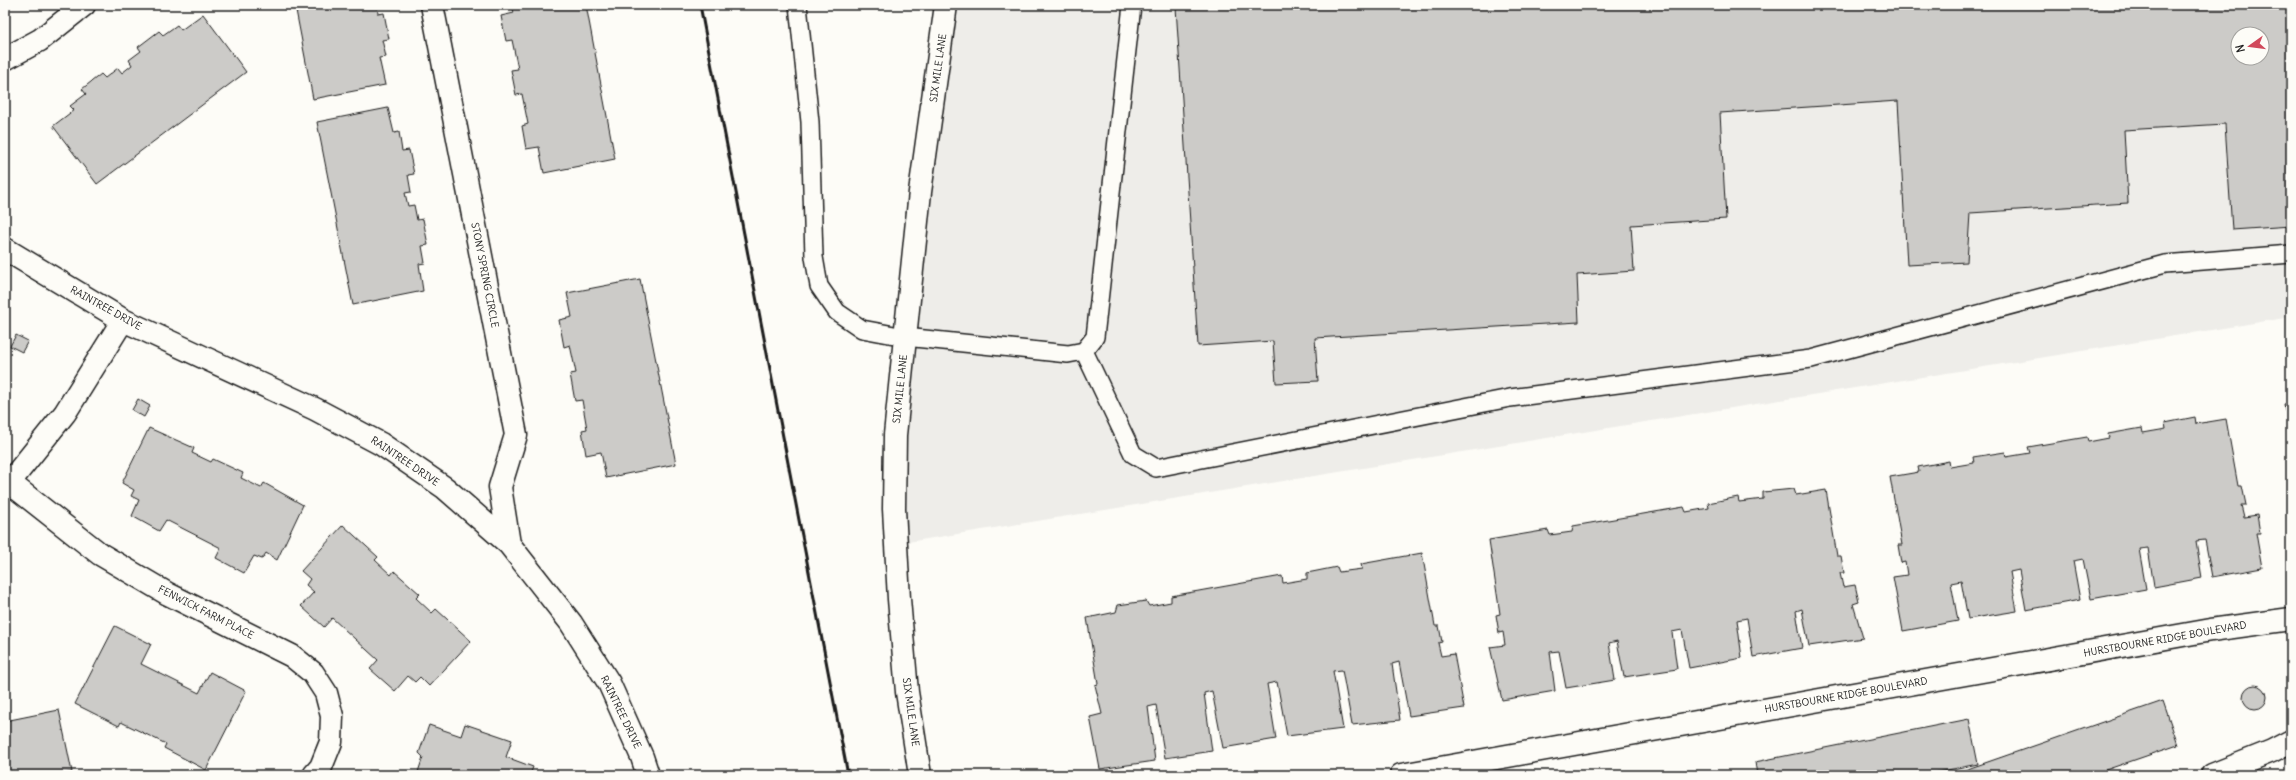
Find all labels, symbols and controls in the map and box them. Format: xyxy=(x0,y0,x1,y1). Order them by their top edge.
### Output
north arrow xyxy=(2230,26,2270,66)
street label: SIX MILE LANE xyxy=(927,33,949,103)
text: N xyxy=(2233,43,2248,54)
street label: STONY SPRING CIRCLE xyxy=(468,221,502,329)
street label: RAINTREE DRIVE xyxy=(68,283,144,333)
street label: SIX MILE LANE xyxy=(890,354,910,424)
street label: RAINTREE DRIVE xyxy=(368,433,442,489)
street label: FENWICK FARM PLACE xyxy=(156,582,256,642)
street label: HURSTBOURNE RIDGE BOULEVARD xyxy=(2082,618,2248,660)
street label: RAINTREE DRIVE xyxy=(598,673,644,751)
street label: HURSTBOURNE RIDGE BOULEVARD xyxy=(1763,674,1929,716)
street label: SIX MILE LANE xyxy=(900,677,922,747)

